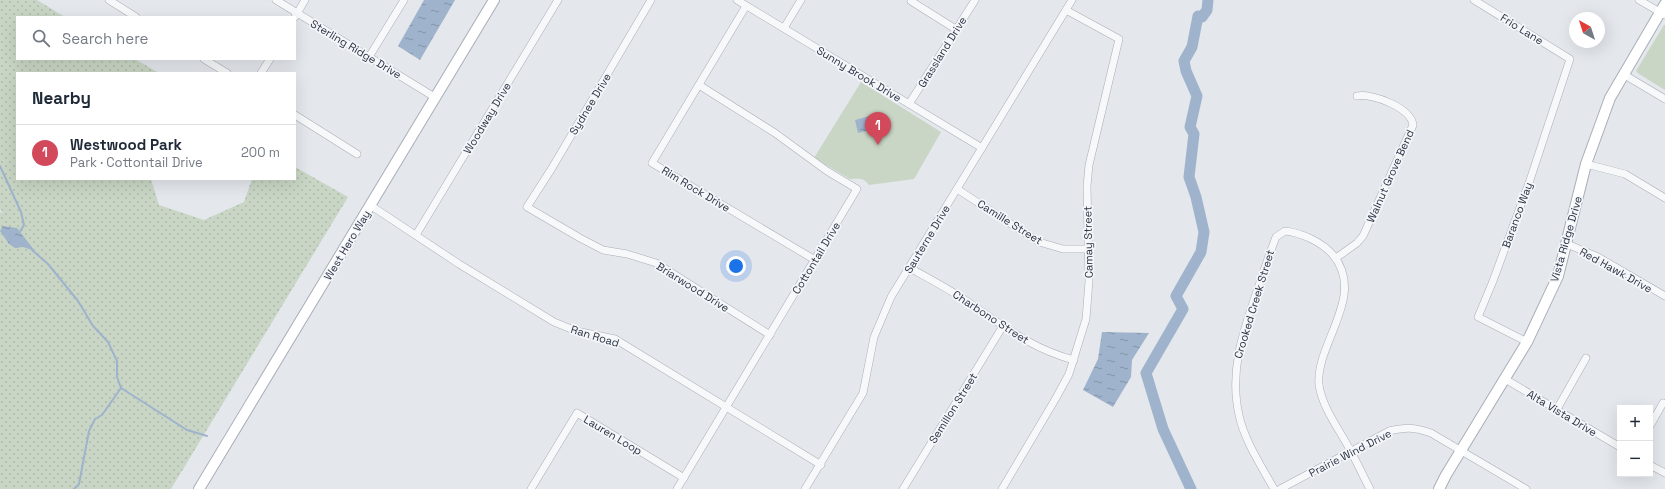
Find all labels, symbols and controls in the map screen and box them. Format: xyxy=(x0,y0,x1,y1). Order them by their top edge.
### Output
street label: Frio Lane xyxy=(1498,10,1546,48)
north arrow xyxy=(1569,12,1605,48)
street label: Grassland Drive xyxy=(915,14,969,90)
search box xyxy=(16,16,296,60)
street label: Sterling Ridge Drive xyxy=(308,16,404,82)
icon: search xyxy=(30,27,52,49)
text: Search here xyxy=(62,29,148,48)
street label: Sunny Brook Drive xyxy=(814,43,904,105)
street label: Sydnee Drive xyxy=(566,71,614,137)
street label: Woodway Drive xyxy=(460,80,514,156)
text: Nearby xyxy=(32,87,91,109)
pin: 1 xyxy=(865,112,891,145)
street label: Walnut Grove Bend xyxy=(1363,127,1417,225)
text: Westwood Park xyxy=(70,135,182,154)
text: 1 xyxy=(42,144,48,161)
text: 200 m xyxy=(241,144,280,161)
text: Park · Cottontail Drive xyxy=(70,154,203,171)
street label: Rim Rock Drive xyxy=(659,163,733,215)
street label: Baranco Way xyxy=(1499,180,1535,250)
street label: Vista Ridge Drive xyxy=(1547,194,1585,284)
street label: Camille Street xyxy=(975,196,1045,248)
street label: Sauterne Drive xyxy=(901,202,953,276)
street label: Camay Street xyxy=(1080,206,1096,278)
street label: West Hero Way xyxy=(321,207,373,283)
street label: Cottontail Drive xyxy=(789,219,843,297)
street label: Red Hawk Drive xyxy=(1577,244,1655,296)
street label: Crooked Creek Street xyxy=(1231,248,1277,360)
your location xyxy=(726,256,746,276)
street label: Briarwood Drive xyxy=(654,259,732,315)
street label: Charbono Street xyxy=(950,287,1032,347)
street label: Ran Road xyxy=(569,322,621,350)
street label: Semillon Street xyxy=(926,370,980,446)
street label: Alta Vista Drive xyxy=(1524,387,1600,439)
map controls xyxy=(1617,405,1653,477)
button: + xyxy=(1617,405,1653,441)
street label: Lauren Loop xyxy=(581,412,645,458)
street label: Prairie Wind Drive xyxy=(1306,426,1394,480)
button: − xyxy=(1617,441,1653,477)

